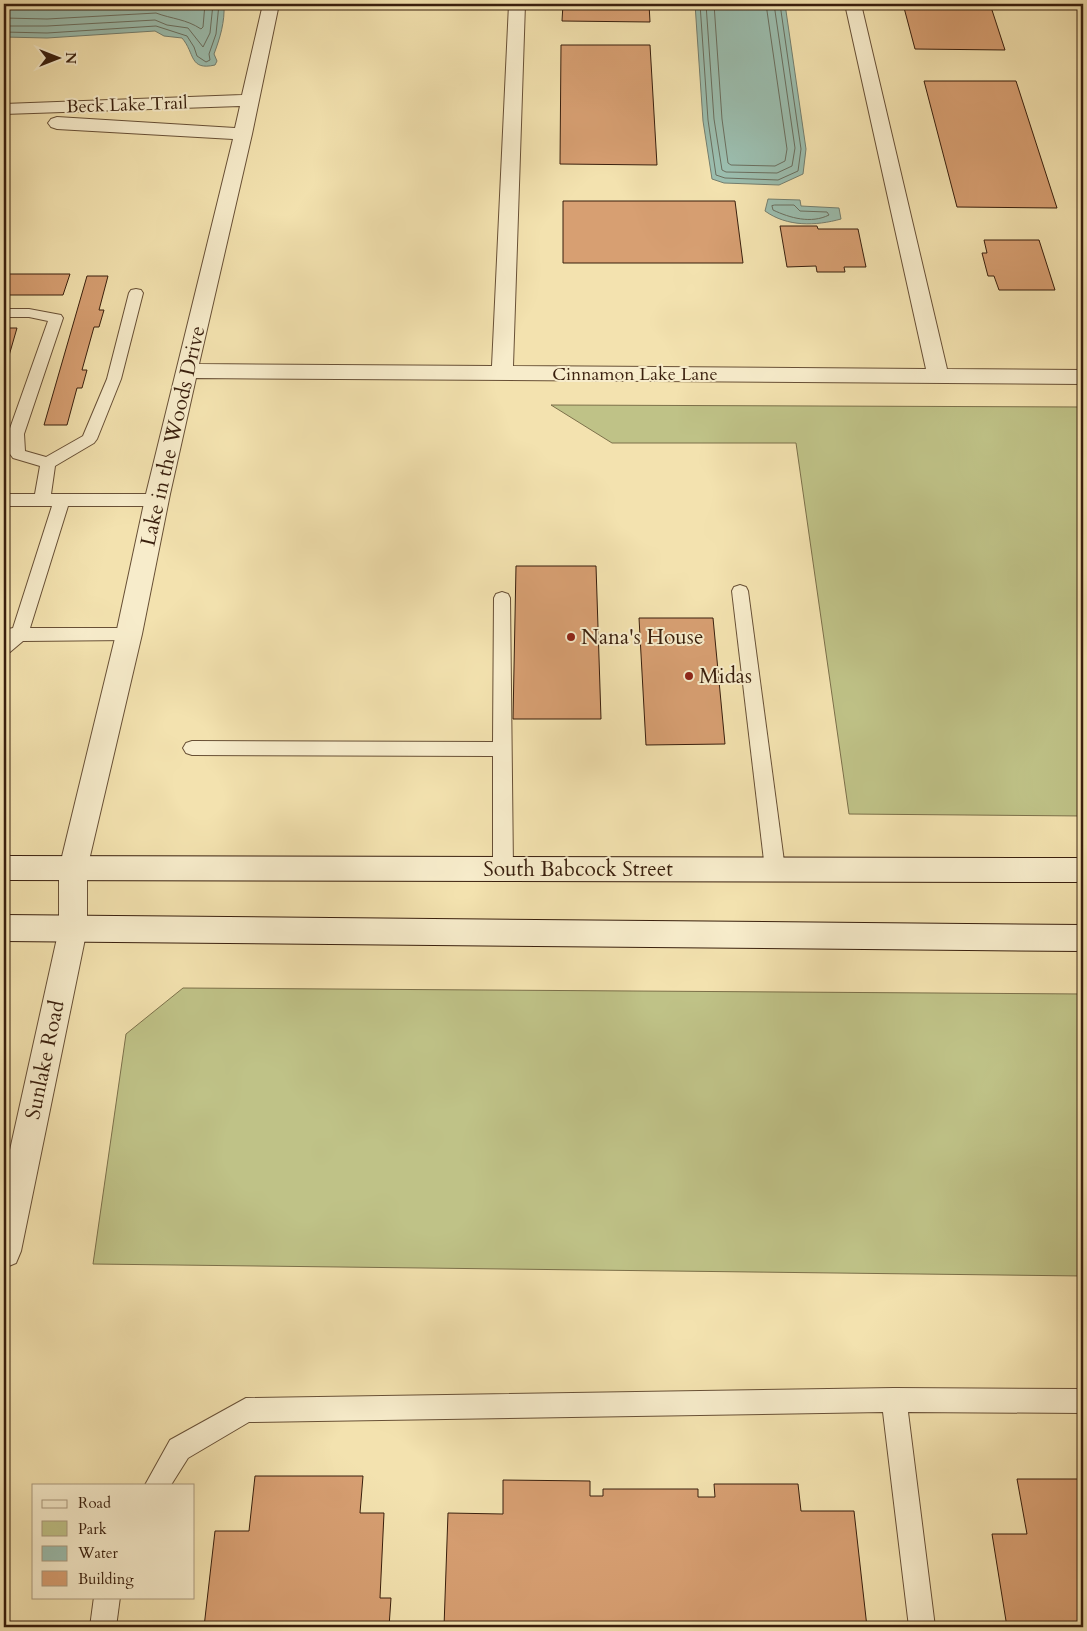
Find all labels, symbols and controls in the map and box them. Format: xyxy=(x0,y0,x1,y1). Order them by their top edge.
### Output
north arrow xyxy=(32,32,82,82)
text: N xyxy=(61,52,80,64)
street label: Beck Lake Trail xyxy=(66,90,189,120)
street label: Lake in the Woods Drive xyxy=(134,323,212,549)
street label: Cinnamon Lake Lane xyxy=(552,362,718,387)
place label: Nana's House xyxy=(581,623,703,652)
marker: Nana's House xyxy=(565,631,577,643)
place label: Midas xyxy=(699,662,752,691)
marker: Midas xyxy=(683,670,695,682)
street label: South Babcock Street xyxy=(483,855,673,884)
street label: Sunlake Road xyxy=(18,998,72,1122)
legend xyxy=(32,1484,195,1598)
text: Road xyxy=(78,1493,111,1513)
text: Park xyxy=(78,1519,107,1539)
text: Water xyxy=(77,1543,119,1563)
text: Building xyxy=(78,1569,134,1589)

